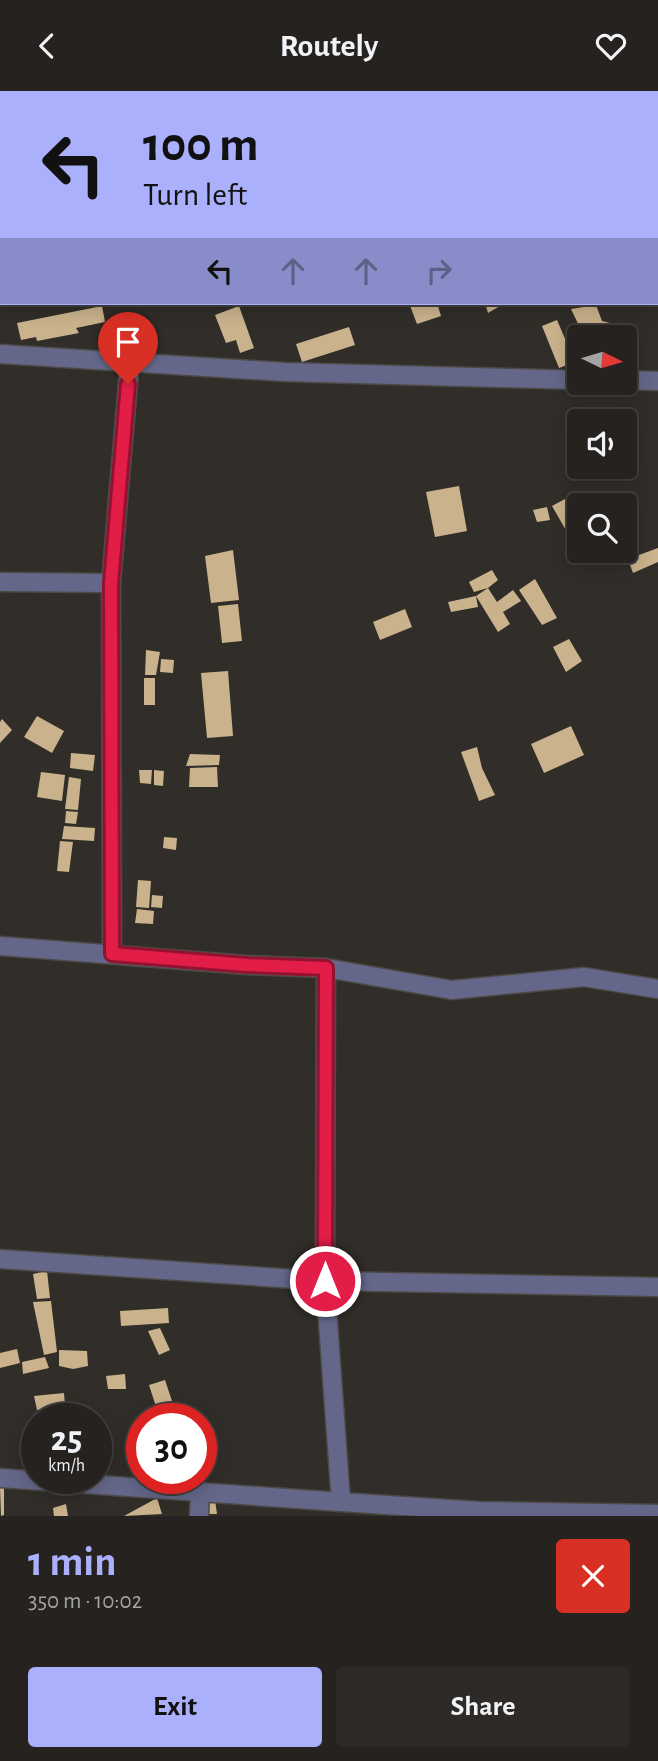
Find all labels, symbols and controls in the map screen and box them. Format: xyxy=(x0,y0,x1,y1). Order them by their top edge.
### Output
icon: back xyxy=(28,27,66,65)
icon: heart xyxy=(592,27,630,65)
text: Routely xyxy=(280,30,378,62)
icon: left xyxy=(28,119,119,210)
text: 100 m xyxy=(143,121,259,170)
text: Turn left xyxy=(143,179,247,211)
icon: left xyxy=(201,252,239,290)
icon: ahead xyxy=(274,252,312,290)
icon: ahead xyxy=(347,252,385,290)
icon: right xyxy=(420,252,458,290)
pin xyxy=(98,312,158,384)
icon: arrive xyxy=(109,323,147,361)
north arrow xyxy=(567,325,637,395)
map controls xyxy=(567,325,637,563)
button: sound xyxy=(567,409,637,479)
button: search xyxy=(567,493,637,563)
position arrow xyxy=(288,1244,362,1318)
speed limit sign: 30 xyxy=(126,1403,217,1494)
text: 25 xyxy=(51,1422,82,1457)
text: km/h xyxy=(48,1457,85,1475)
button: close xyxy=(556,1539,630,1613)
text: 1 min xyxy=(28,1541,117,1583)
text: 350 m · 10:02 xyxy=(28,1590,142,1613)
button: Exit xyxy=(28,1667,322,1747)
button: Share xyxy=(336,1667,630,1747)

